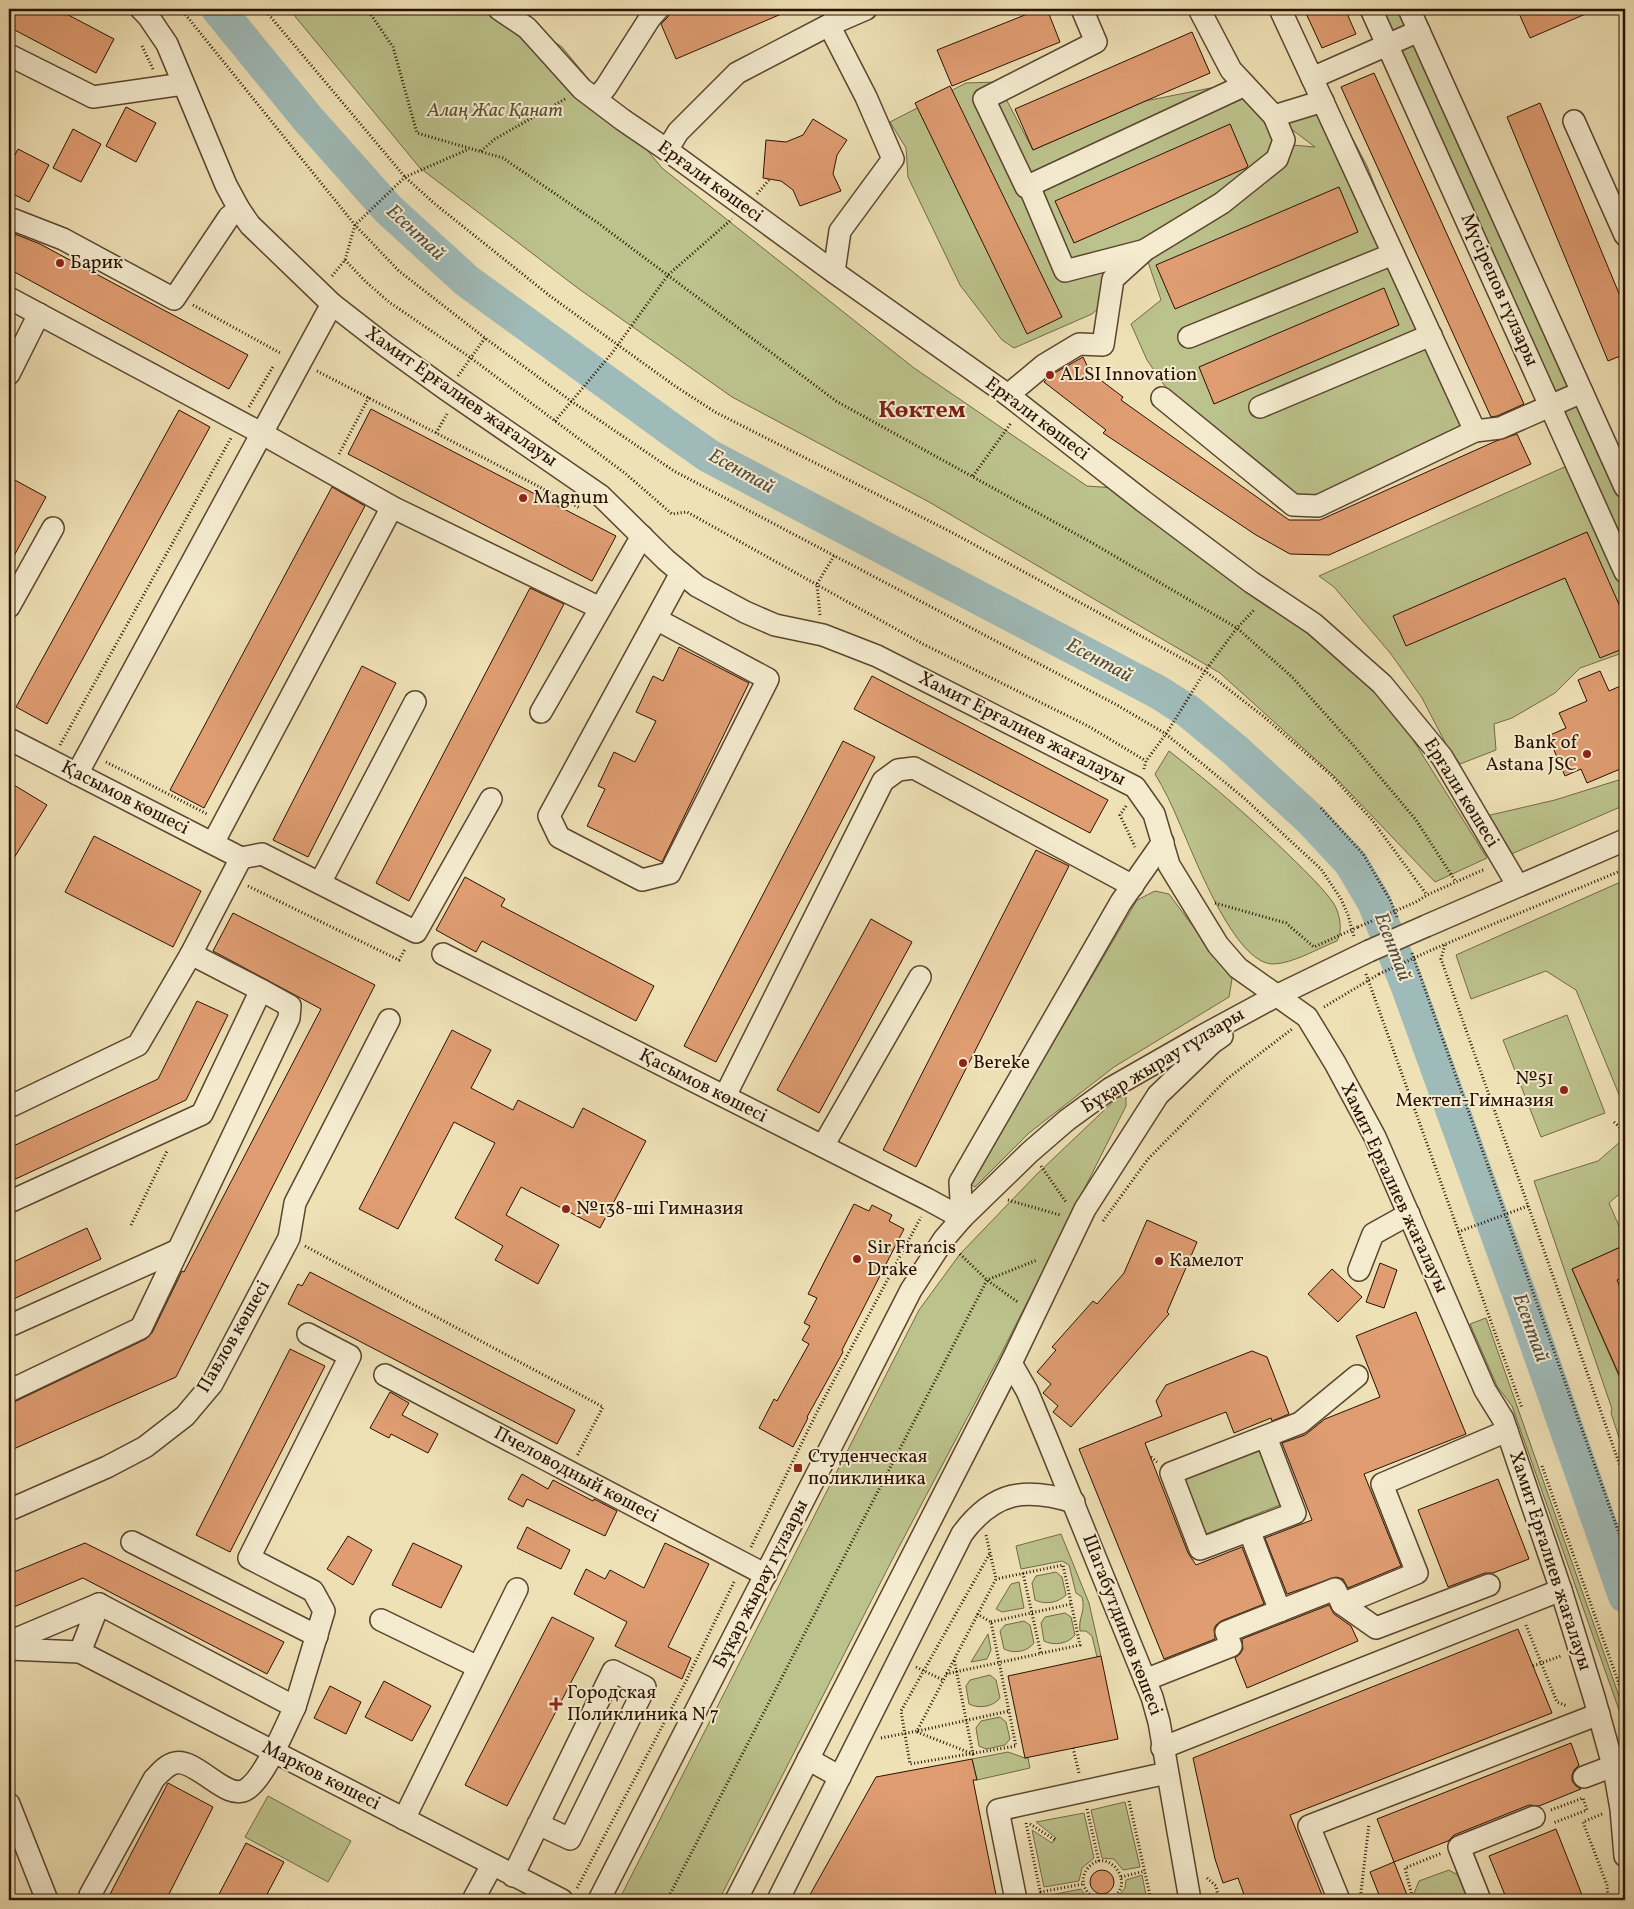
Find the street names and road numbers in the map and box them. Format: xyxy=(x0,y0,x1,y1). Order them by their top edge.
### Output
street label: Ерғали көшесі xyxy=(652,135,768,229)
street label: Мүсірепов гүлзары xyxy=(1454,209,1544,371)
street label: Хамит Ерғалиев жағалауы xyxy=(360,321,562,473)
street label: Ерғали көшесі xyxy=(979,371,1095,467)
street label: Хамит Ерғалиев жағалауы xyxy=(914,665,1130,793)
street label: Ерғали көшесі xyxy=(1417,733,1505,853)
street label: Қасымов көшесі xyxy=(56,755,194,842)
street label: Бұқар жырау гүлзары xyxy=(1076,1002,1250,1120)
street label: Қасымов көшесі xyxy=(634,1043,772,1130)
street label: Хамит Ерғалиев жағалауы xyxy=(1334,1079,1454,1297)
street label: Павлов көшесі xyxy=(191,1276,277,1398)
street label: Пчеловодный көшесі xyxy=(489,1421,663,1530)
street label: Хамит Ерғалиев жағалауы xyxy=(1502,1448,1598,1674)
street label: Бұқар жырау гүлзары xyxy=(707,1495,815,1673)
street label: Шагабутдинов көшесі xyxy=(1075,1530,1169,1720)
street label: Марков көшесі xyxy=(257,1735,385,1817)

